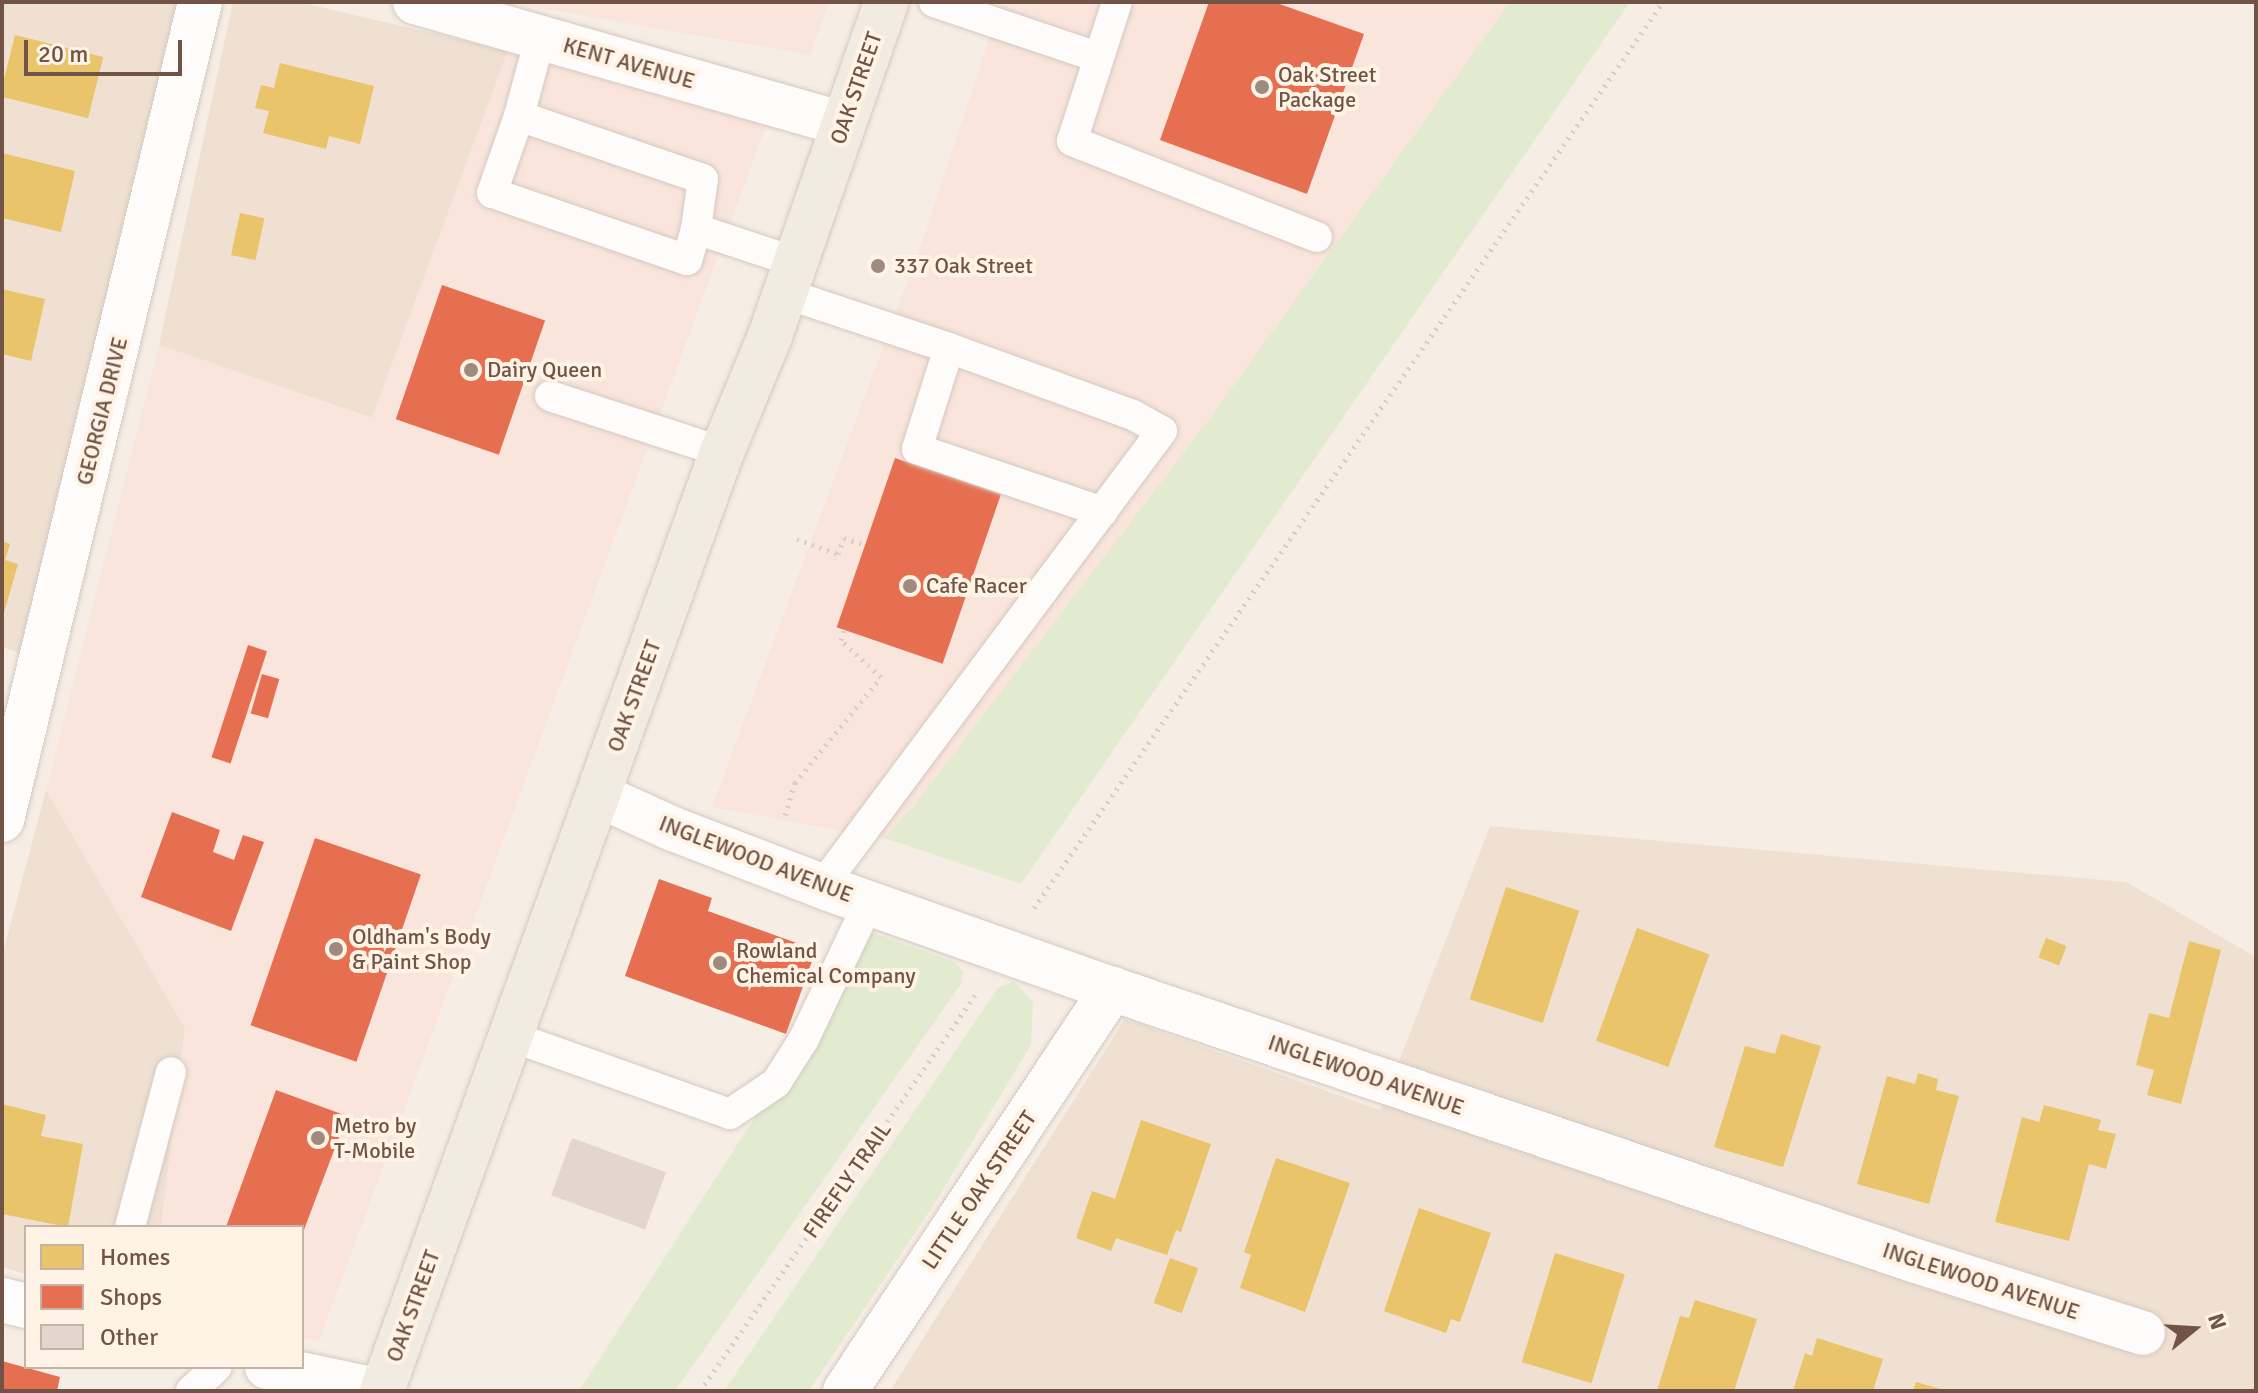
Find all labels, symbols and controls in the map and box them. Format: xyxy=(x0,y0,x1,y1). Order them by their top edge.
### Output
scale bar xyxy=(28,24,186,74)
street label: OAK STREET xyxy=(824,28,888,148)
street label: KENT AVENUE xyxy=(560,32,698,94)
text: 20 m xyxy=(38,39,88,69)
place label: Oak Street Package xyxy=(1278,61,1377,112)
marker: Oak Street Package xyxy=(1253,78,1271,96)
place label: 337 Oak Street xyxy=(894,253,1033,279)
marker: 337 Oak Street xyxy=(869,257,887,275)
street label: GEORGIA DRIVE xyxy=(71,334,133,488)
place label: Dairy Queen xyxy=(487,357,602,383)
marker: Dairy Queen xyxy=(462,361,480,379)
place label: Cafe Racer xyxy=(926,573,1027,599)
marker: Cafe Racer xyxy=(901,577,919,595)
street label: OAK STREET xyxy=(602,637,666,755)
street label: INGLEWOOD AVENUE xyxy=(655,810,857,908)
place label: Oldham's Body & Paint Shop xyxy=(352,923,491,974)
place label: Rowland Chemical Company xyxy=(736,937,915,988)
marker: Oldham's Body & Paint Shop xyxy=(327,940,345,958)
marker: Rowland Chemical Company xyxy=(711,954,729,972)
street label: INGLEWOOD AVENUE xyxy=(1265,1029,1467,1121)
street label: LITTLE OAK STREET xyxy=(916,1106,1042,1274)
place label: Metro by T-Mobile xyxy=(334,1112,416,1164)
street label: FIREFLY TRAIL xyxy=(797,1117,897,1243)
marker: Metro by T-Mobile xyxy=(309,1129,327,1147)
legend xyxy=(24,1225,304,1369)
street label: INGLEWOOD AVENUE xyxy=(1879,1237,2083,1325)
text: Homes xyxy=(100,1242,170,1272)
street label: OAK STREET xyxy=(381,1247,445,1365)
text: Shops xyxy=(100,1282,162,1312)
north arrow xyxy=(2154,1289,2234,1369)
text: N xyxy=(2202,1310,2233,1333)
text: Other xyxy=(100,1322,158,1352)

